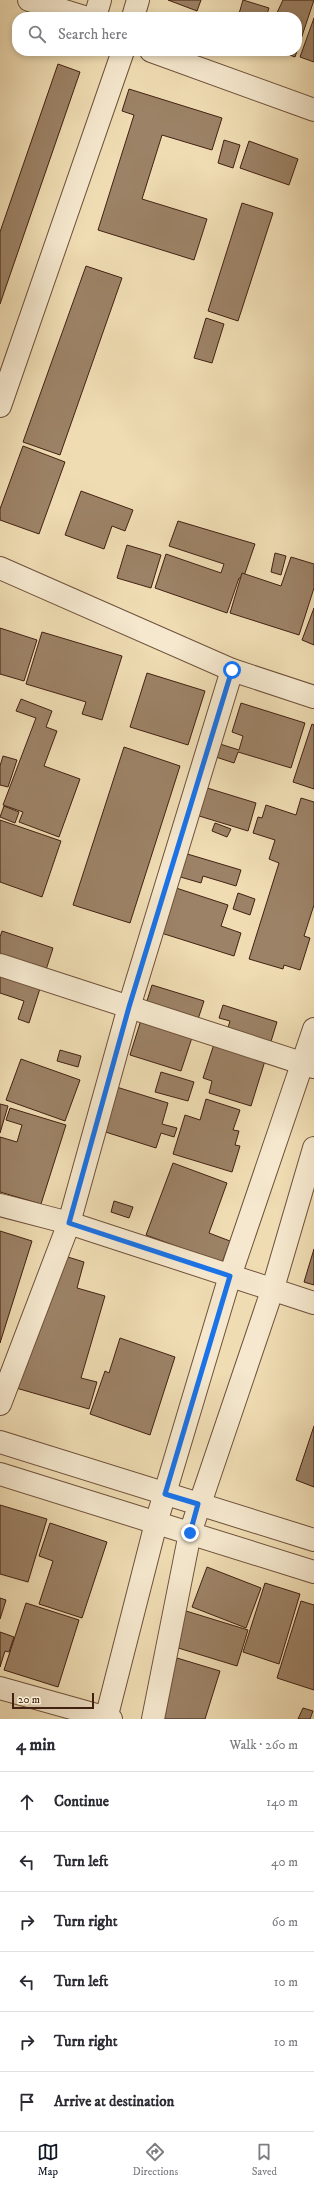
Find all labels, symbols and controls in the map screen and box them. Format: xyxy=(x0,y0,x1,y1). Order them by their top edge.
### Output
search box xyxy=(12,12,302,56)
icon: search xyxy=(26,23,48,45)
text: Search here xyxy=(58,25,127,44)
route start xyxy=(223,661,241,679)
route end xyxy=(181,1524,199,1542)
scale bar xyxy=(12,1691,94,1710)
text: 20 m xyxy=(18,1693,40,1707)
text: 4 min xyxy=(16,1734,55,1756)
text: Walk · 260 m xyxy=(230,1737,298,1753)
icon: ahead xyxy=(16,1791,38,1813)
text: Continue xyxy=(54,1792,109,1811)
text: 140 m xyxy=(266,1794,298,1810)
icon: left xyxy=(16,1851,38,1873)
text: Turn left xyxy=(54,1852,108,1871)
text: 40 m xyxy=(271,1854,298,1870)
icon: right xyxy=(16,1911,38,1933)
text: Turn right xyxy=(54,1912,117,1931)
text: 60 m xyxy=(272,1914,298,1930)
icon: left xyxy=(16,1971,38,1993)
text: Turn left xyxy=(54,1972,108,1991)
text: 10 m xyxy=(274,1974,298,1990)
icon: right xyxy=(16,2031,38,2053)
text: Turn right xyxy=(54,2032,117,2051)
text: 10 m xyxy=(274,2034,298,2050)
icon: arrive xyxy=(16,2091,38,2113)
text: Arrive at destination xyxy=(54,2092,174,2111)
tab: Map xyxy=(37,2141,59,2179)
tab: Directions xyxy=(133,2141,178,2179)
tab: Saved xyxy=(252,2141,277,2179)

